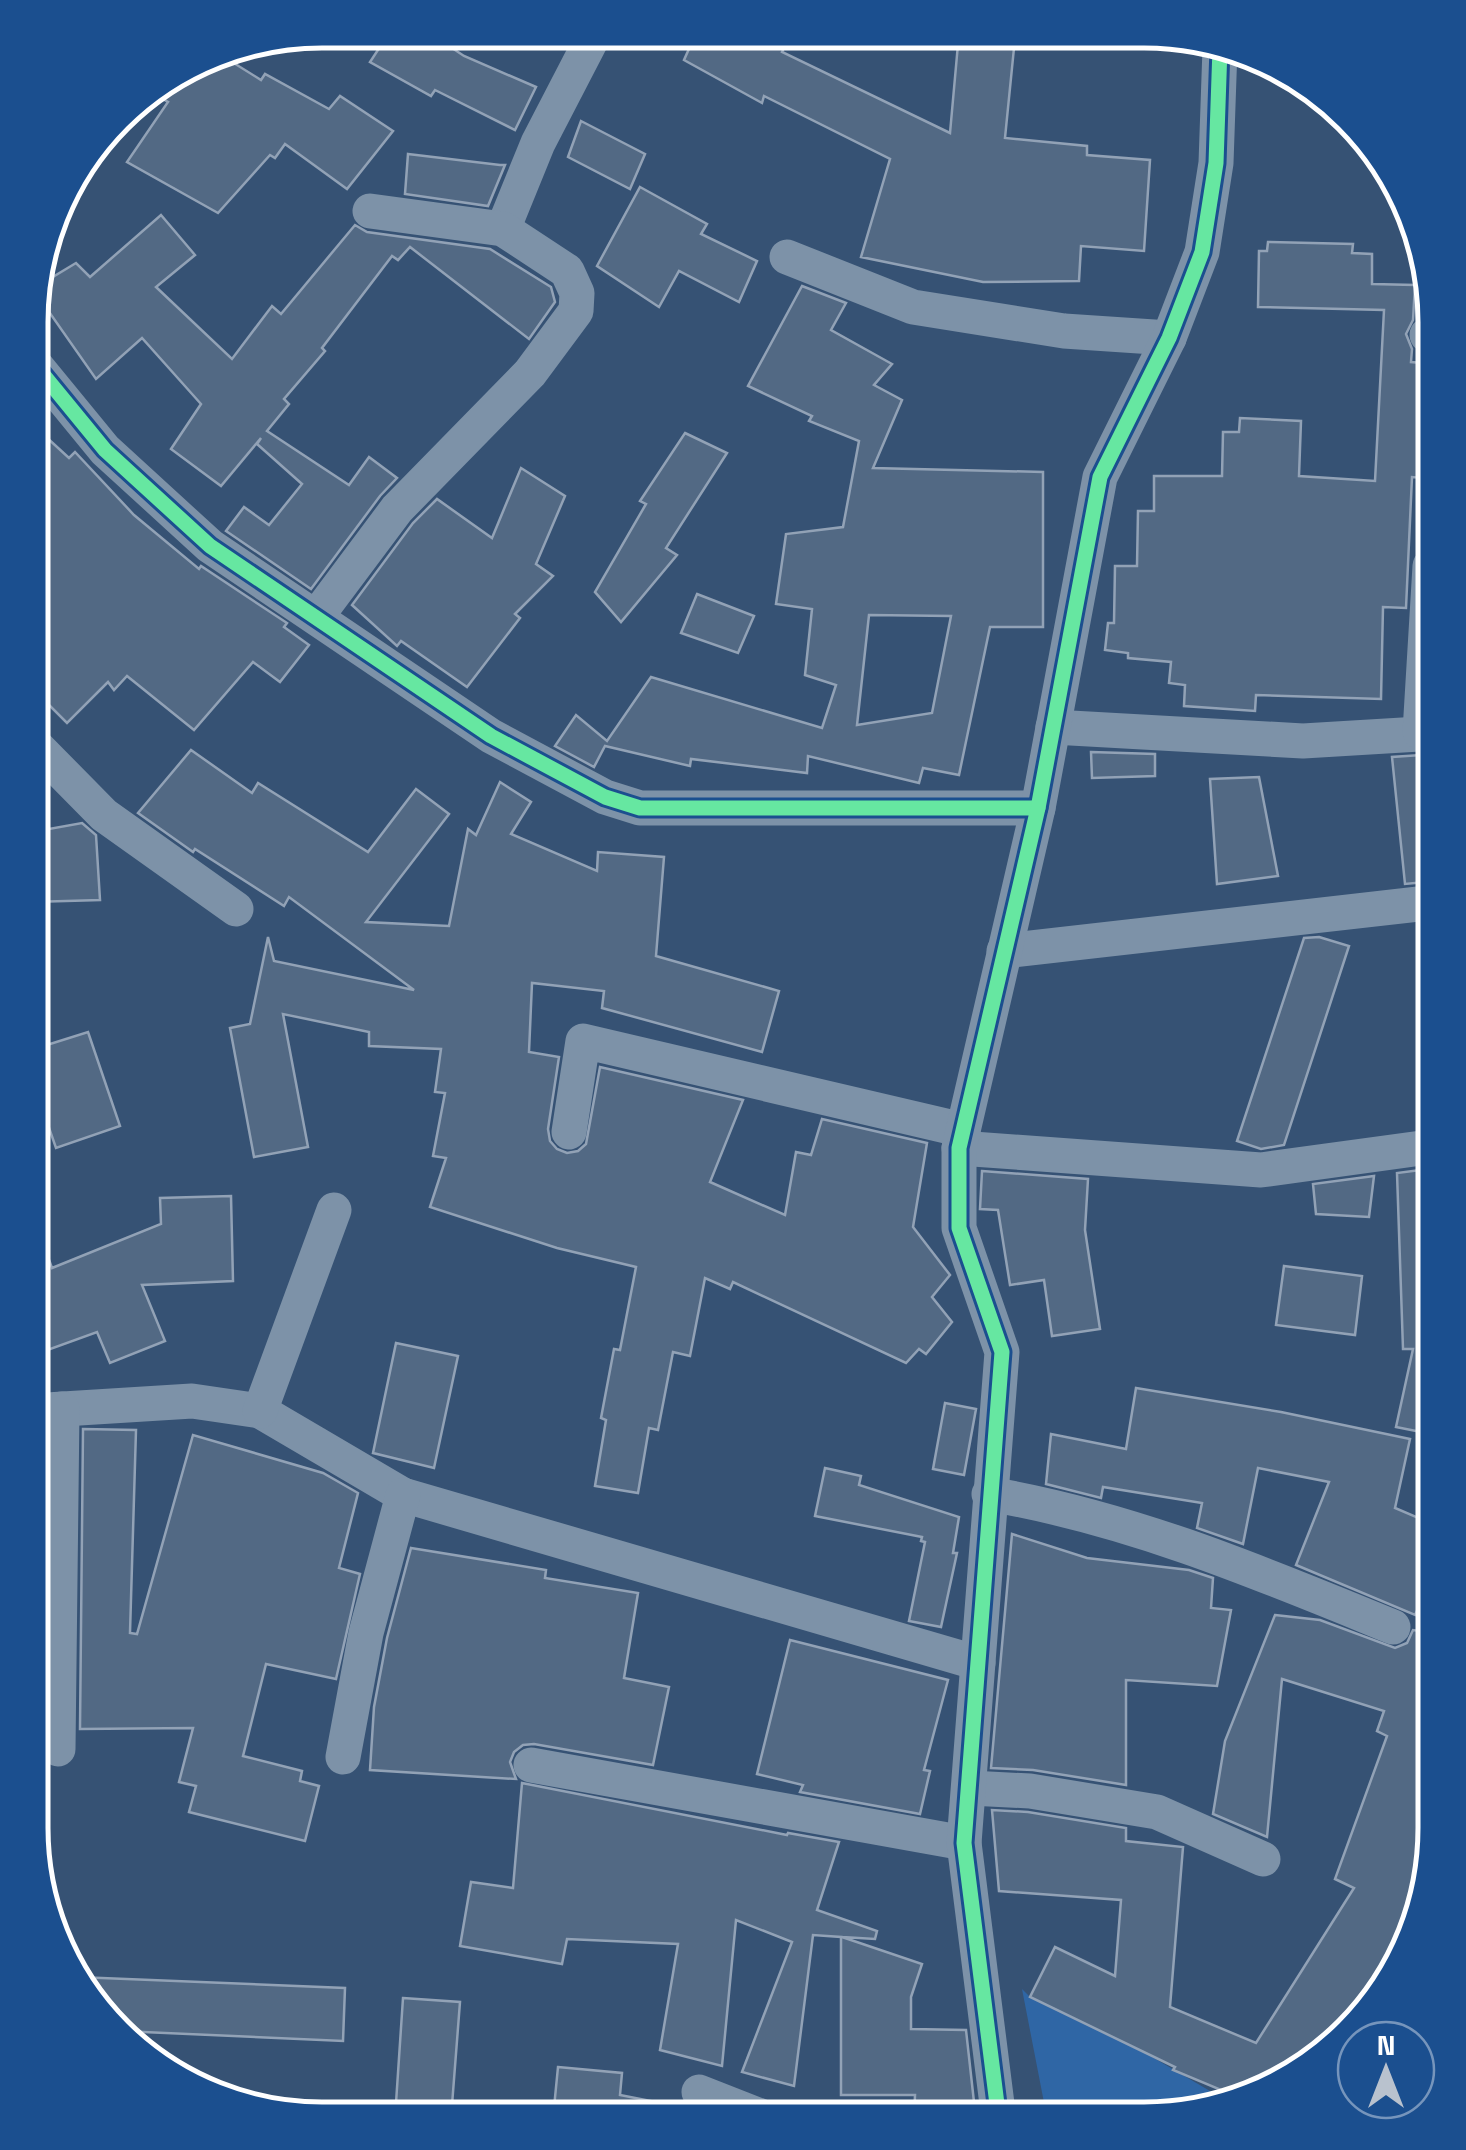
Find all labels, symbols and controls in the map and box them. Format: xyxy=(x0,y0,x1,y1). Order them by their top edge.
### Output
north arrow xyxy=(1336,2020,1436,2120)
text: N xyxy=(1377,2027,1395,2063)

